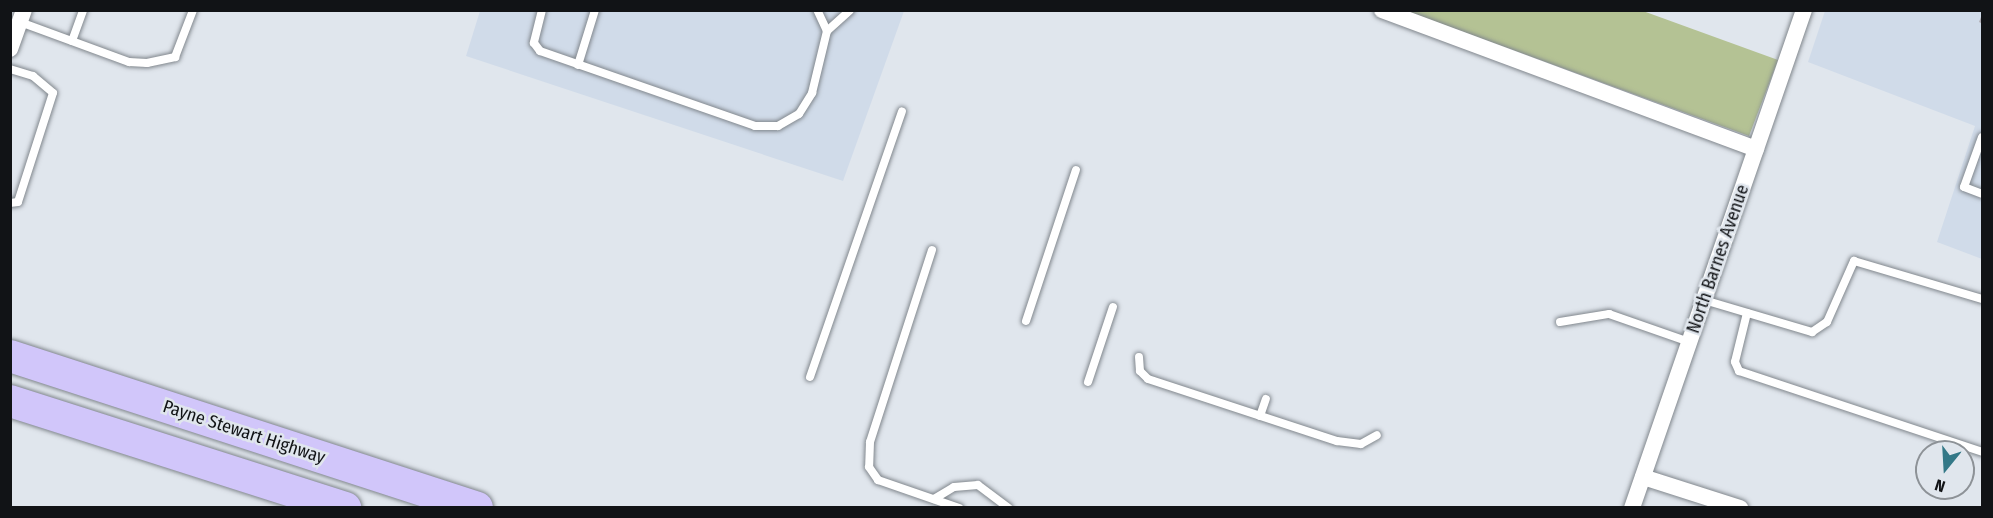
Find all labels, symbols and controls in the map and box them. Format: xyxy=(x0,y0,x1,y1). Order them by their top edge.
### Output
street label: North Barnes Avenue xyxy=(1682,182,1754,336)
street label: Payne Stewart Highway xyxy=(160,396,328,468)
north arrow xyxy=(1915,440,1975,500)
text: N xyxy=(1932,475,1947,496)

